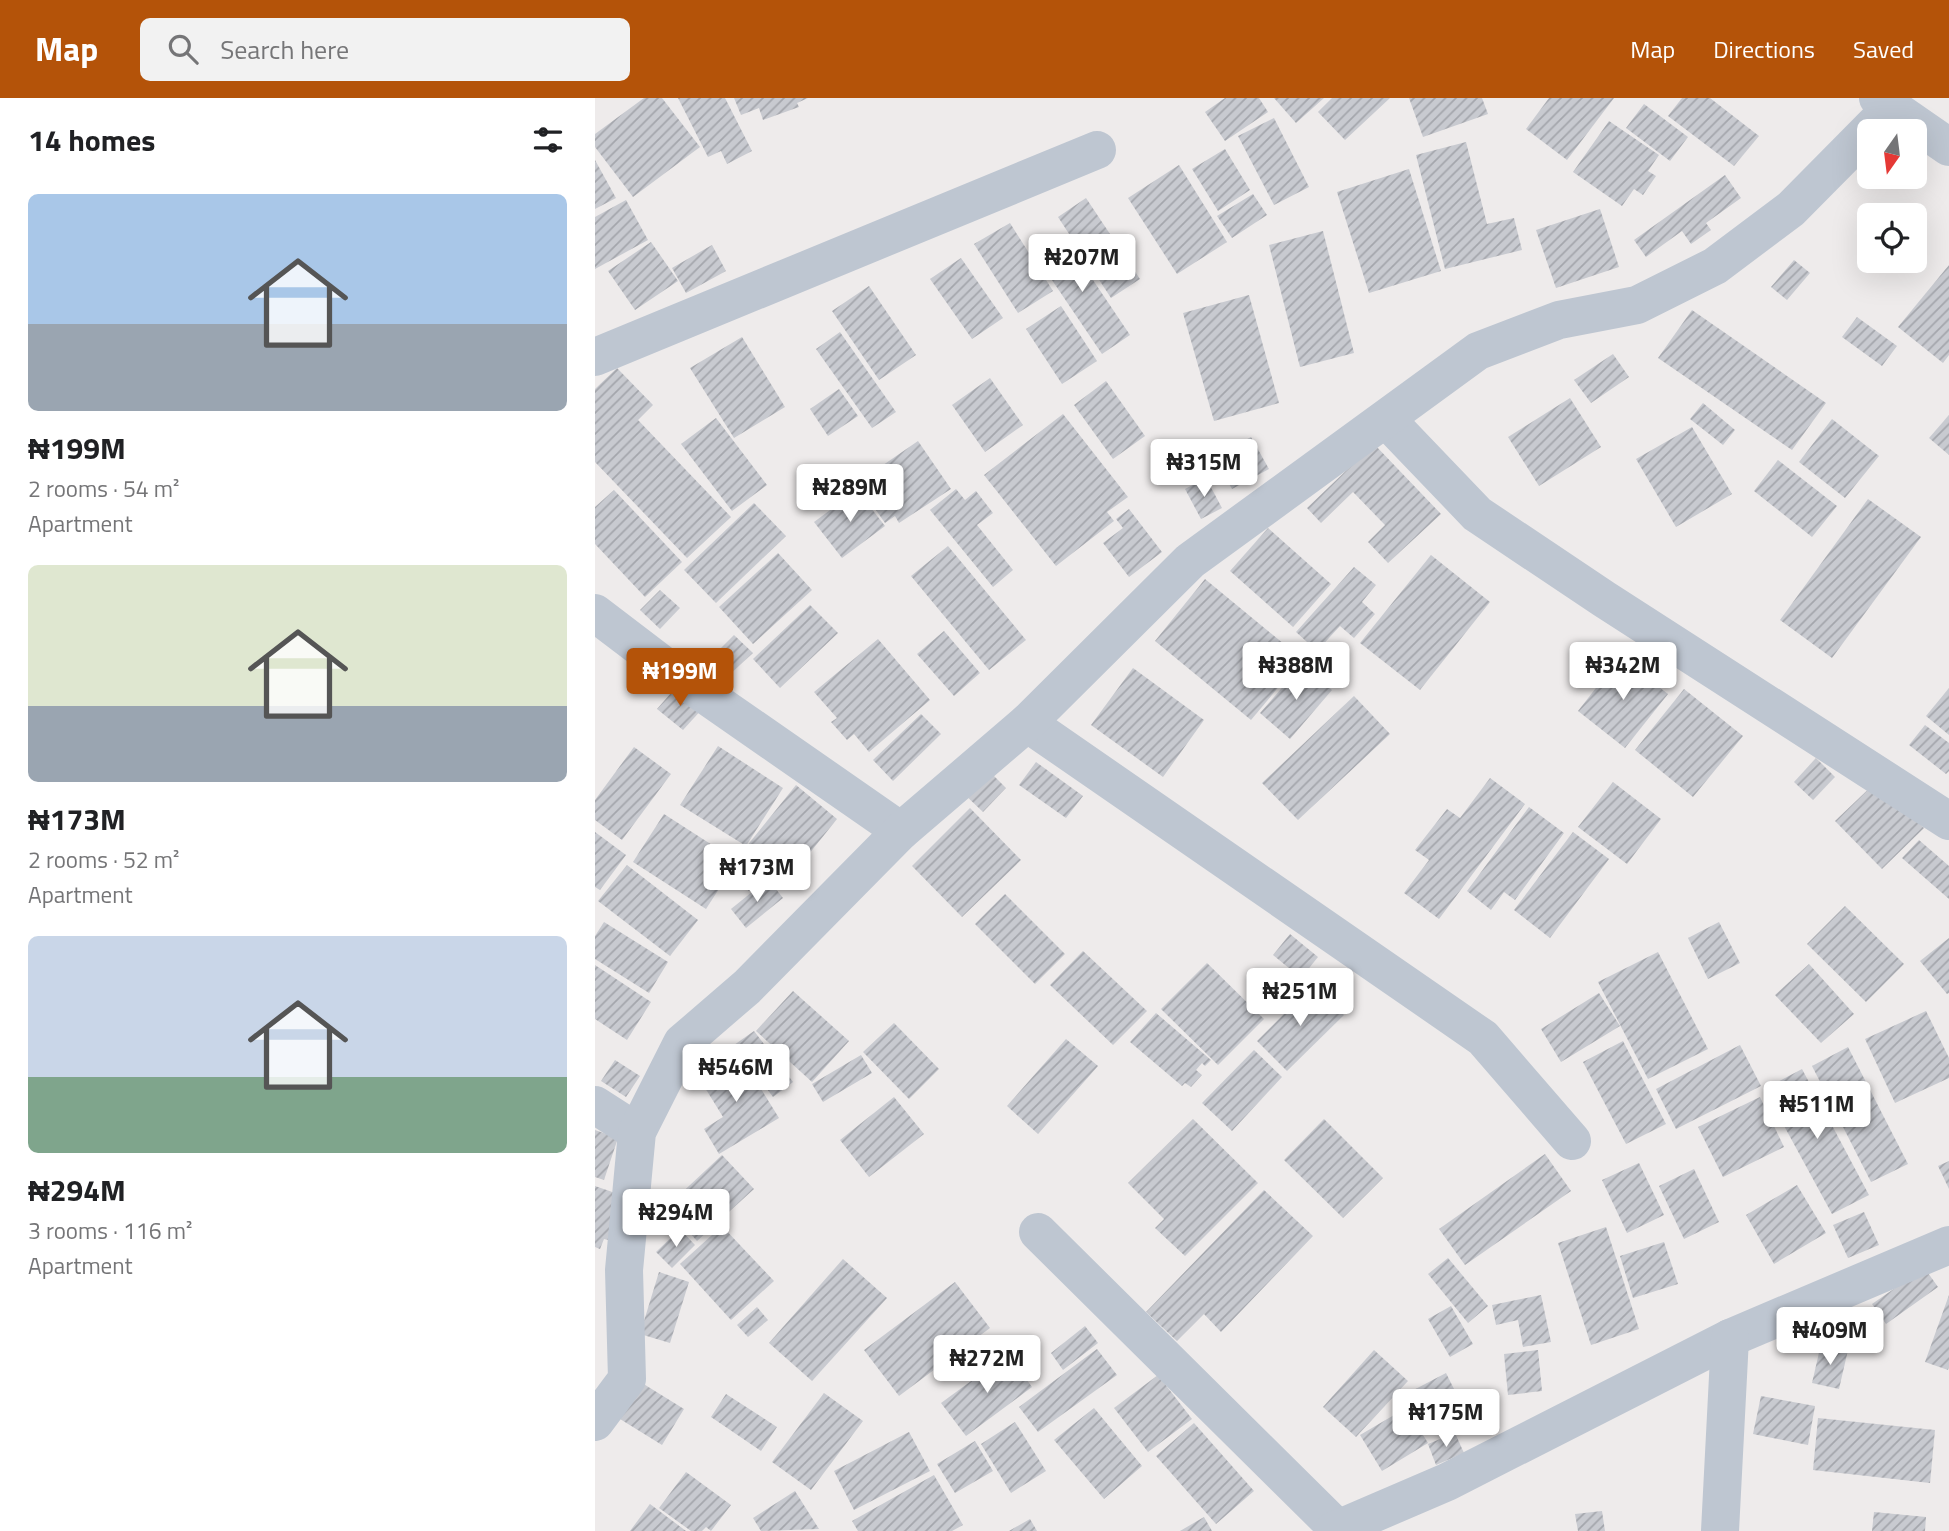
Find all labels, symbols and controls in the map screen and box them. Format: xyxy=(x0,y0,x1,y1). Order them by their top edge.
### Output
search box xyxy=(140,18,630,81)
text: Map xyxy=(35,24,98,74)
icon: search xyxy=(164,30,202,68)
text: Search here xyxy=(220,30,349,69)
text: Map xyxy=(1630,31,1675,67)
text: Directions xyxy=(1713,31,1815,67)
text: Saved xyxy=(1853,31,1914,67)
text: 14 homes xyxy=(28,117,155,163)
north arrow xyxy=(1857,119,1927,189)
map controls xyxy=(1857,119,1927,273)
icon: filters xyxy=(529,121,567,159)
button: locate xyxy=(1857,203,1927,273)
pin: ₦207M xyxy=(1033,234,1131,294)
text: ₦207M xyxy=(1045,239,1119,274)
icon: home xyxy=(235,240,361,366)
text: ₦199M xyxy=(28,425,126,471)
pin: ₦315M xyxy=(1155,440,1253,499)
text: ₦315M xyxy=(1167,444,1241,479)
pin: ₦289M xyxy=(801,464,899,524)
text: ₦289M xyxy=(813,469,887,504)
text: 2 rooms · 54 m² xyxy=(28,471,179,506)
text: Apartment xyxy=(28,506,133,541)
icon: home xyxy=(235,611,361,737)
pin: ₦388M xyxy=(1247,642,1345,702)
pin: ₦342M xyxy=(1574,642,1672,702)
text: ₦388M xyxy=(1259,647,1333,682)
text: ₦342M xyxy=(1586,647,1660,682)
pin: ₦199M xyxy=(631,648,729,708)
text: ₦199M xyxy=(643,653,717,688)
text: ₦173M xyxy=(28,796,126,842)
text: 2 rooms · 52 m² xyxy=(28,842,179,877)
pin: ₦173M xyxy=(708,844,806,904)
text: ₦173M xyxy=(720,849,794,884)
text: Apartment xyxy=(28,877,133,912)
pin: ₦251M xyxy=(1251,968,1349,1028)
text: ₦251M xyxy=(1263,973,1337,1008)
icon: home xyxy=(235,982,361,1108)
pin: ₦546M xyxy=(687,1044,785,1104)
text: ₦546M xyxy=(699,1049,773,1084)
pin: ₦511M xyxy=(1768,1082,1866,1141)
text: ₦511M xyxy=(1780,1086,1854,1121)
text: ₦294M xyxy=(28,1167,126,1213)
pin: ₦294M xyxy=(627,1190,725,1249)
text: ₦294M xyxy=(639,1194,713,1229)
text: 3 rooms · 116 m² xyxy=(28,1213,192,1248)
text: Apartment xyxy=(28,1248,133,1283)
pin: ₦409M xyxy=(1781,1308,1879,1367)
text: ₦409M xyxy=(1793,1312,1867,1347)
pin: ₦272M xyxy=(938,1336,1036,1395)
text: ₦272M xyxy=(950,1340,1024,1375)
pin: ₦175M xyxy=(1397,1390,1495,1449)
text: ₦175M xyxy=(1409,1394,1483,1429)

